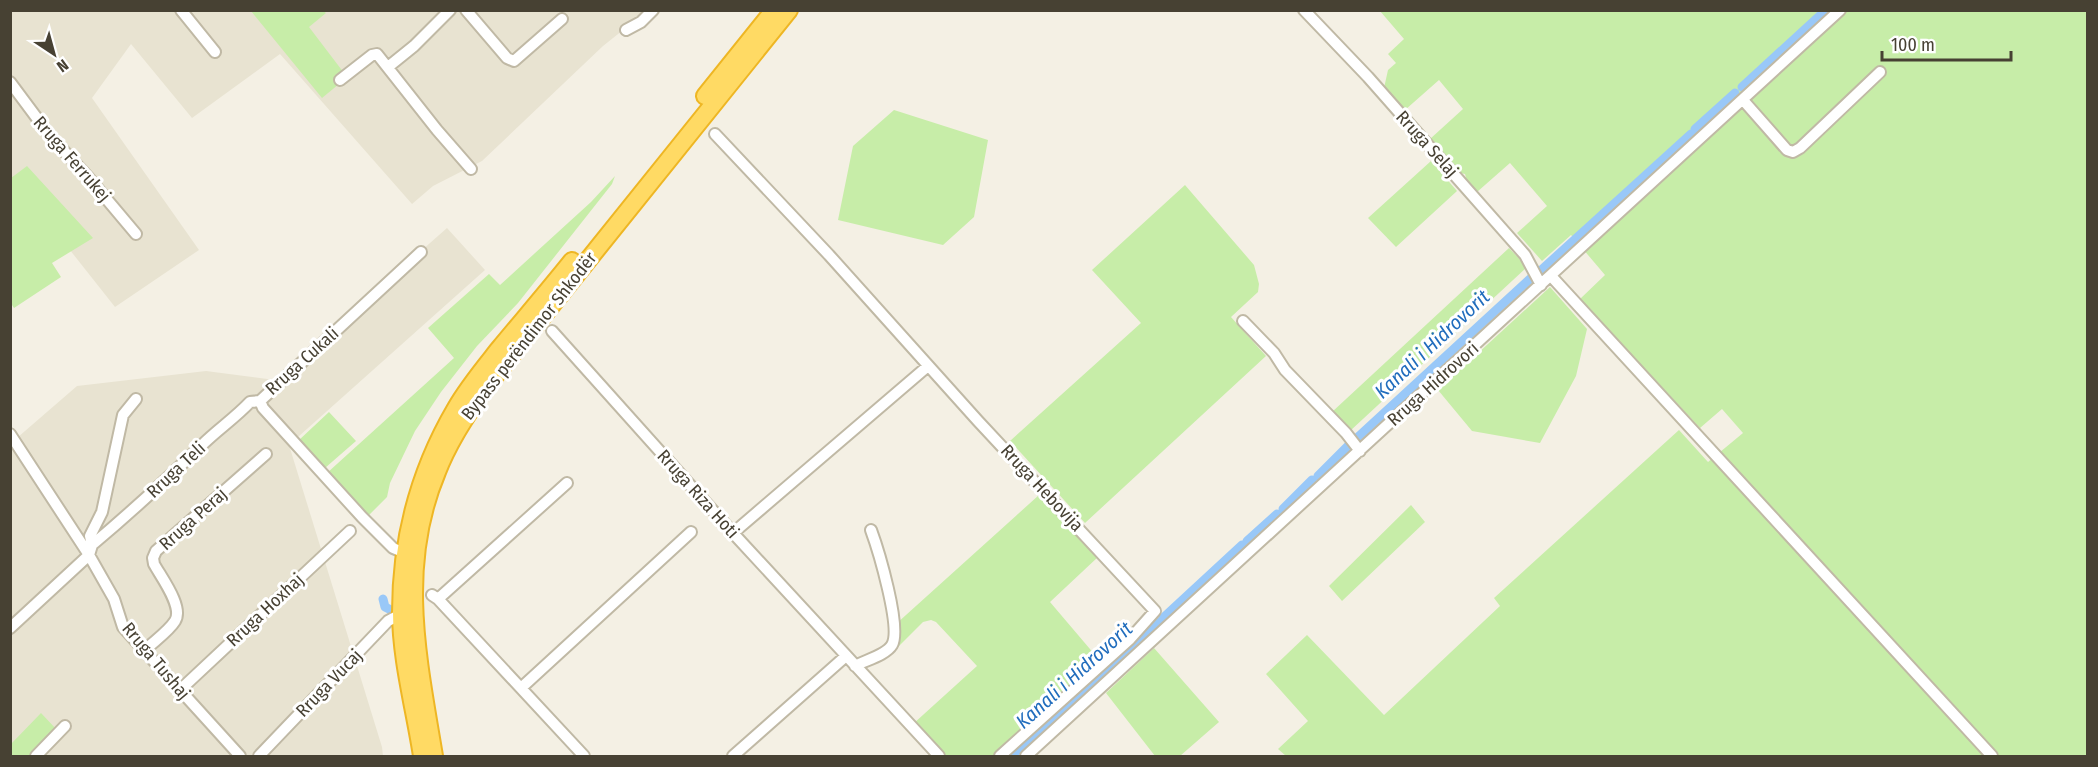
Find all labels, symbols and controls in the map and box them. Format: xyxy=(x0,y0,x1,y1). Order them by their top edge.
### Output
north arrow xyxy=(24,24,84,84)
scale bar xyxy=(1882,24,2011,62)
text: 100 m xyxy=(1891,34,1935,56)
text: N xyxy=(53,55,72,76)
street label: Rruga Selaj xyxy=(1391,106,1463,182)
street label: Rruga Ferrukej xyxy=(29,112,115,206)
street label: Bypass perëndimor Shkodër xyxy=(457,247,602,424)
water label: Kanali i Hidrovorit xyxy=(1370,284,1495,403)
street label: Rruga Cukali xyxy=(261,322,343,400)
street label: Rruga Hidrovori xyxy=(1383,337,1483,431)
street label: Rruga Teli xyxy=(142,437,210,503)
street label: Rruga Hebovija xyxy=(996,440,1088,536)
street label: Rruga Riza Hoti xyxy=(652,445,744,543)
street label: Rruga Peraj xyxy=(155,483,231,555)
street label: Rruga Hoxhaj xyxy=(222,569,308,651)
water label: Kanali i Hidrovorit xyxy=(1011,616,1138,734)
street label: Rruga Tushaj xyxy=(117,618,195,704)
street label: Rruga Vucaj xyxy=(291,645,367,721)

